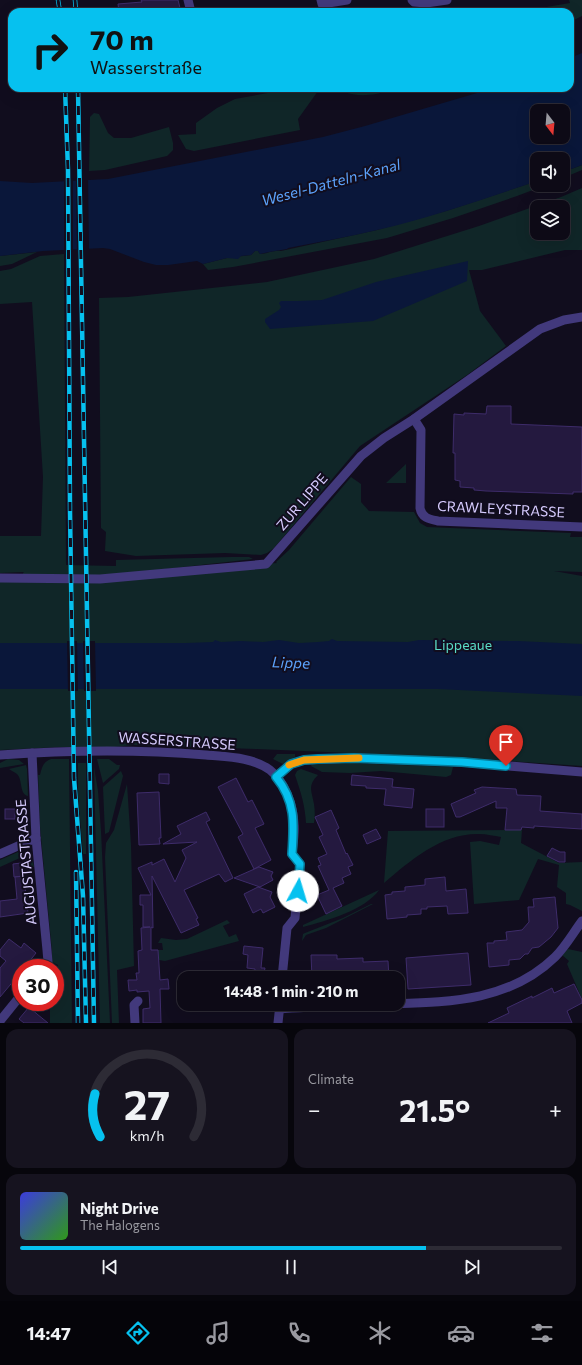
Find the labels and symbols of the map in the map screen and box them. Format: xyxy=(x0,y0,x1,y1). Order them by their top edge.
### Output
north arrow xyxy=(530,104,570,144)
water label: Wesel-Datteln-Kanal xyxy=(259,155,403,209)
street label: ZUR LIPPE xyxy=(272,470,331,533)
street label: CRAWLEYSTRASSE xyxy=(437,497,565,520)
park label: Lippeaue xyxy=(434,636,492,653)
water label: Lippe xyxy=(272,652,310,672)
pin xyxy=(489,725,523,766)
street label: WASSERSTRASSE xyxy=(118,728,236,753)
street label: AUGUSTASTRASSE xyxy=(12,798,39,926)
position arrow xyxy=(277,870,319,912)
speed limit sign: 30 xyxy=(12,959,64,1011)

